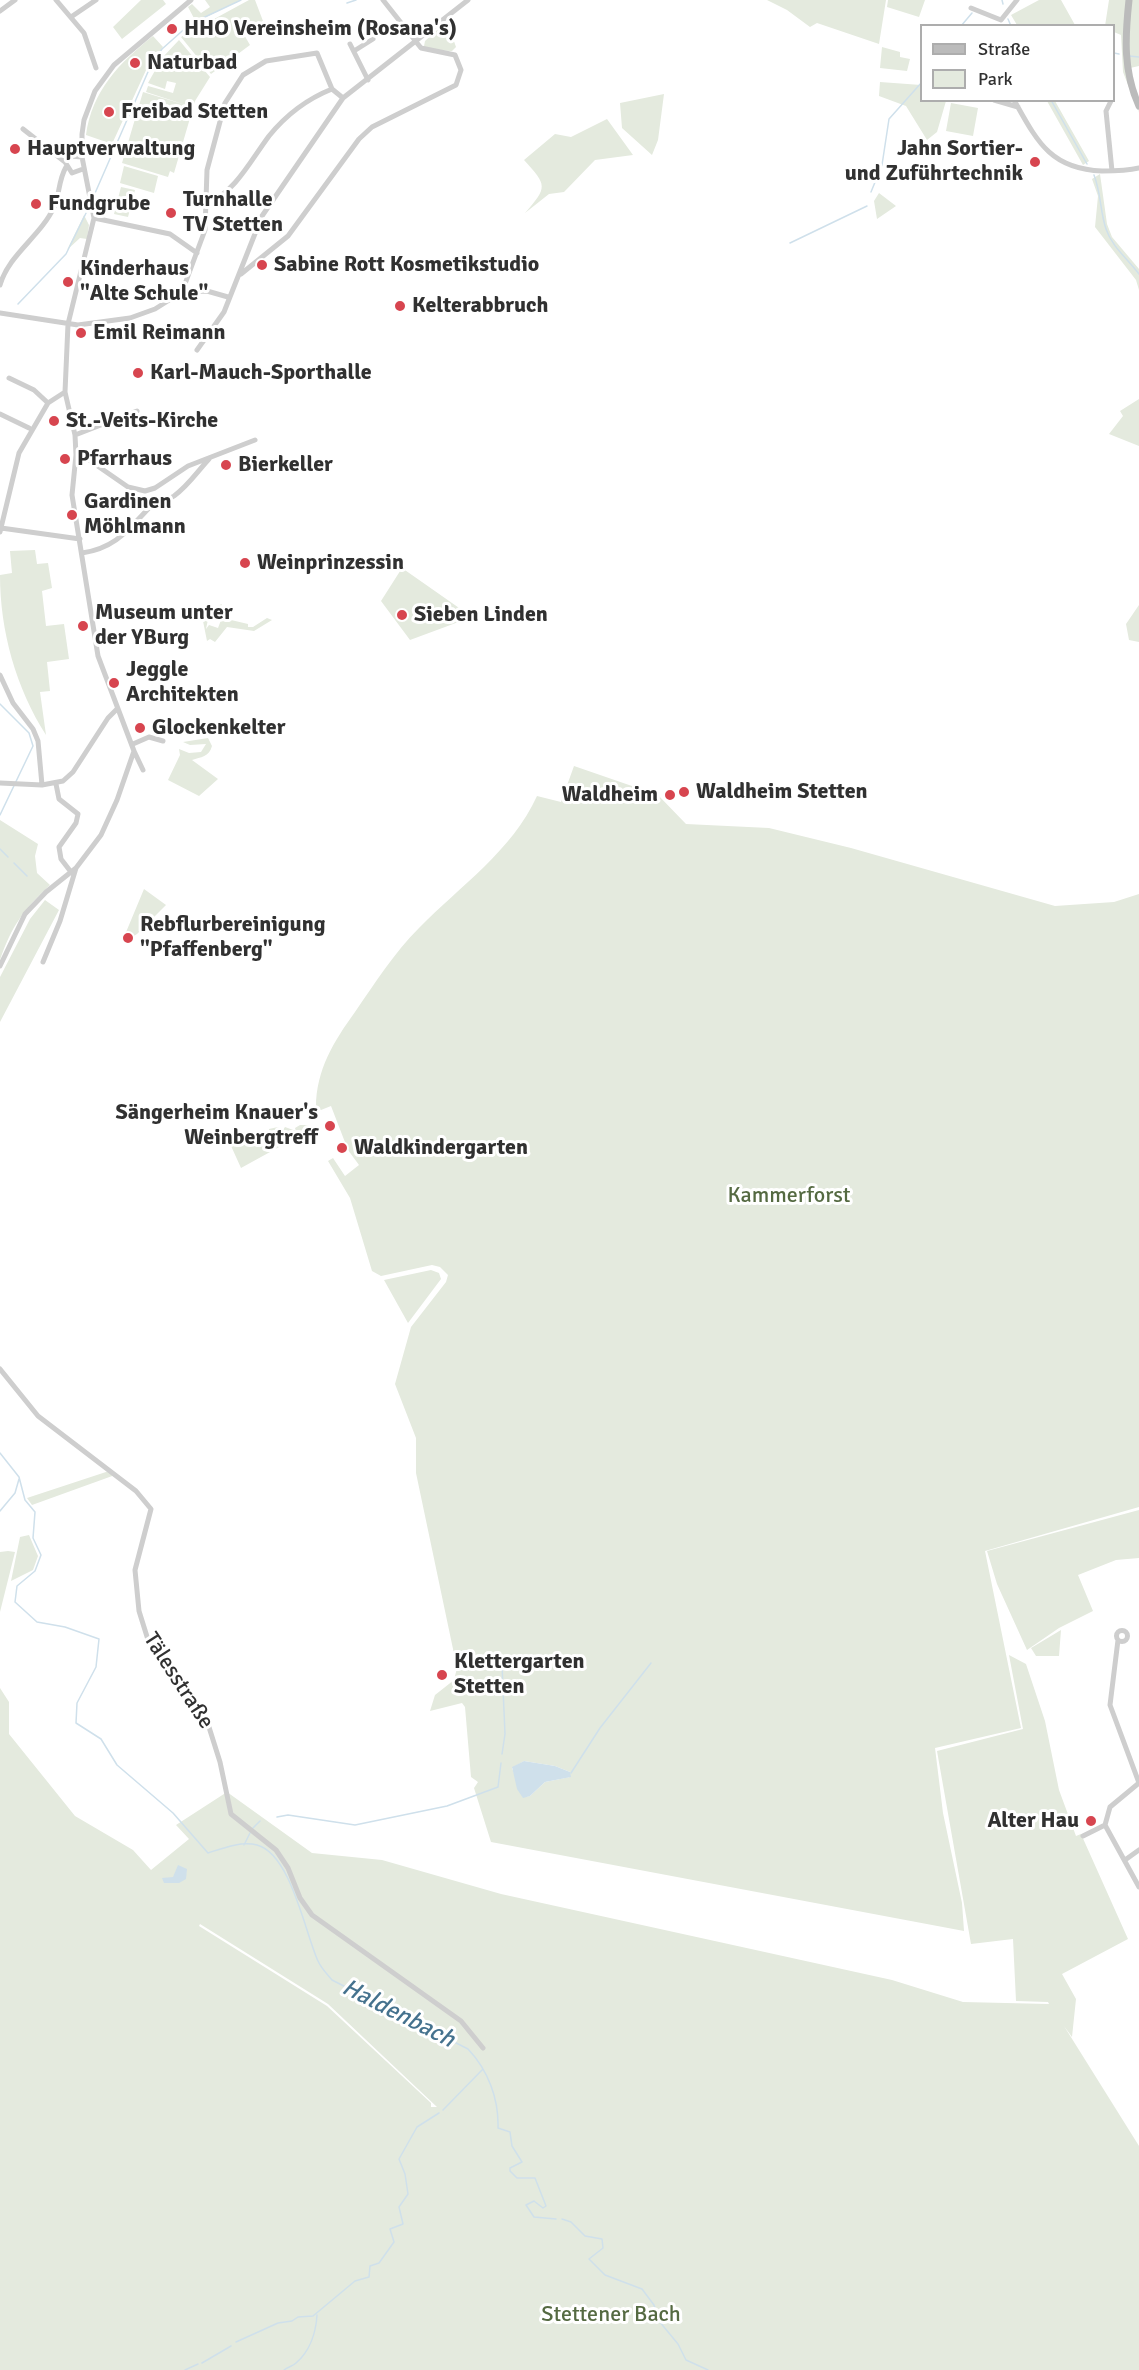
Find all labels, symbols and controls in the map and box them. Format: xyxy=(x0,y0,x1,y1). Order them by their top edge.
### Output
place label: HHO Vereinsheim (Rosana's) xyxy=(184,16,457,42)
marker: HHO Vereinsheim (Rosana's) xyxy=(165,22,179,36)
legend xyxy=(920,24,1115,102)
text: Straße xyxy=(978,38,1030,60)
place label: Naturbad xyxy=(147,50,237,76)
marker: Naturbad xyxy=(128,56,142,70)
text: Park xyxy=(978,68,1013,90)
place label: Freibad Stetten xyxy=(121,99,268,125)
marker: Freibad Stetten xyxy=(102,105,116,119)
place label: Hauptverwaltung xyxy=(27,136,195,162)
place label: Jahn Sortier- und Zuführtechnik xyxy=(845,136,1023,188)
marker: Hauptverwaltung xyxy=(8,142,22,156)
marker: Jahn Sortier- und Zuführtechnik xyxy=(1028,155,1042,169)
place label: Turnhalle TV Stetten xyxy=(183,187,283,238)
place label: Fundgrube xyxy=(48,191,150,217)
marker: Fundgrube xyxy=(29,197,43,211)
marker: Turnhalle TV Stetten xyxy=(164,206,178,220)
place label: Sabine Rott Kosmetikstudio xyxy=(274,252,539,278)
place label: Kinderhaus "Alte Schule" xyxy=(80,256,208,308)
marker: Sabine Rott Kosmetikstudio xyxy=(255,258,269,272)
marker: Kinderhaus "Alte Schule" xyxy=(61,275,75,289)
place label: Kelterabbruch xyxy=(412,293,548,319)
marker: Kelterabbruch xyxy=(393,299,407,313)
place label: Emil Reimann xyxy=(93,320,225,346)
marker: Emil Reimann xyxy=(74,326,88,340)
place label: Karl-Mauch-Sporthalle xyxy=(150,360,372,386)
marker: Karl-Mauch-Sporthalle xyxy=(131,366,145,380)
place label: St.-Veits-Kirche xyxy=(66,408,218,434)
marker: St.-Veits-Kirche xyxy=(47,414,61,428)
place label: Pfarrhaus xyxy=(77,446,172,472)
marker: Pfarrhaus xyxy=(58,452,72,466)
place label: Bierkeller xyxy=(238,452,333,478)
marker: Bierkeller xyxy=(219,458,233,472)
place label: Gardinen Möhlmann xyxy=(84,489,186,540)
marker: Gardinen Möhlmann xyxy=(65,508,79,522)
place label: Weinprinzessin xyxy=(257,550,404,576)
marker: Weinprinzessin xyxy=(238,556,252,570)
place label: Museum unter der YBurg xyxy=(95,600,233,652)
place label: Sieben Linden xyxy=(414,602,548,628)
marker: Sieben Linden xyxy=(395,608,409,622)
marker: Museum unter der YBurg xyxy=(76,619,90,633)
place label: Jeggle Architekten xyxy=(126,657,239,708)
marker: Jeggle Architekten xyxy=(107,676,121,690)
place label: Glockenkelter xyxy=(152,715,285,741)
marker: Glockenkelter xyxy=(133,721,147,735)
place label: Waldheim Stetten xyxy=(696,779,868,805)
place label: Waldheim xyxy=(562,782,658,808)
marker: Waldheim Stetten xyxy=(677,785,691,799)
marker: Waldheim xyxy=(663,788,677,802)
place label: Rebflurbereinigung "Pfaffenberg" xyxy=(140,912,326,963)
marker: Rebflurbereinigung "Pfaffenberg" xyxy=(121,931,135,945)
place label: Sängerheim Knauer's Weinbergtreff xyxy=(115,1100,318,1152)
marker: Sängerheim Knauer's Weinbergtreff xyxy=(323,1119,337,1133)
place label: Waldkindergarten xyxy=(354,1135,528,1161)
marker: Waldkindergarten xyxy=(335,1141,349,1155)
park label: Kammerforst xyxy=(727,1183,851,1209)
street label: Tälesstraße xyxy=(137,1628,219,1734)
place label: Klettergarten Stetten xyxy=(454,1649,585,1700)
marker: Klettergarten Stetten xyxy=(435,1668,449,1682)
place label: Alter Hau xyxy=(988,1808,1079,1834)
marker: Alter Hau xyxy=(1084,1814,1098,1828)
water label: Haldenbach xyxy=(337,1973,459,2055)
park label: Stettener Bach xyxy=(541,2302,681,2328)

